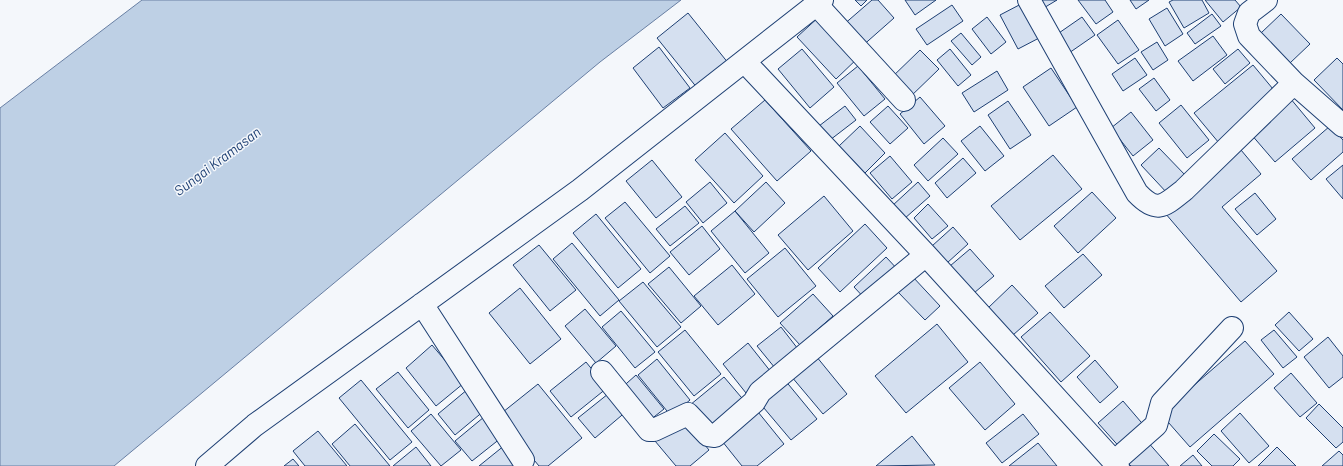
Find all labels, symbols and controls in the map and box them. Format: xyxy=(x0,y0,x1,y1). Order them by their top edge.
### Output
water label: Sungai Kramasan xyxy=(170,123,264,199)

